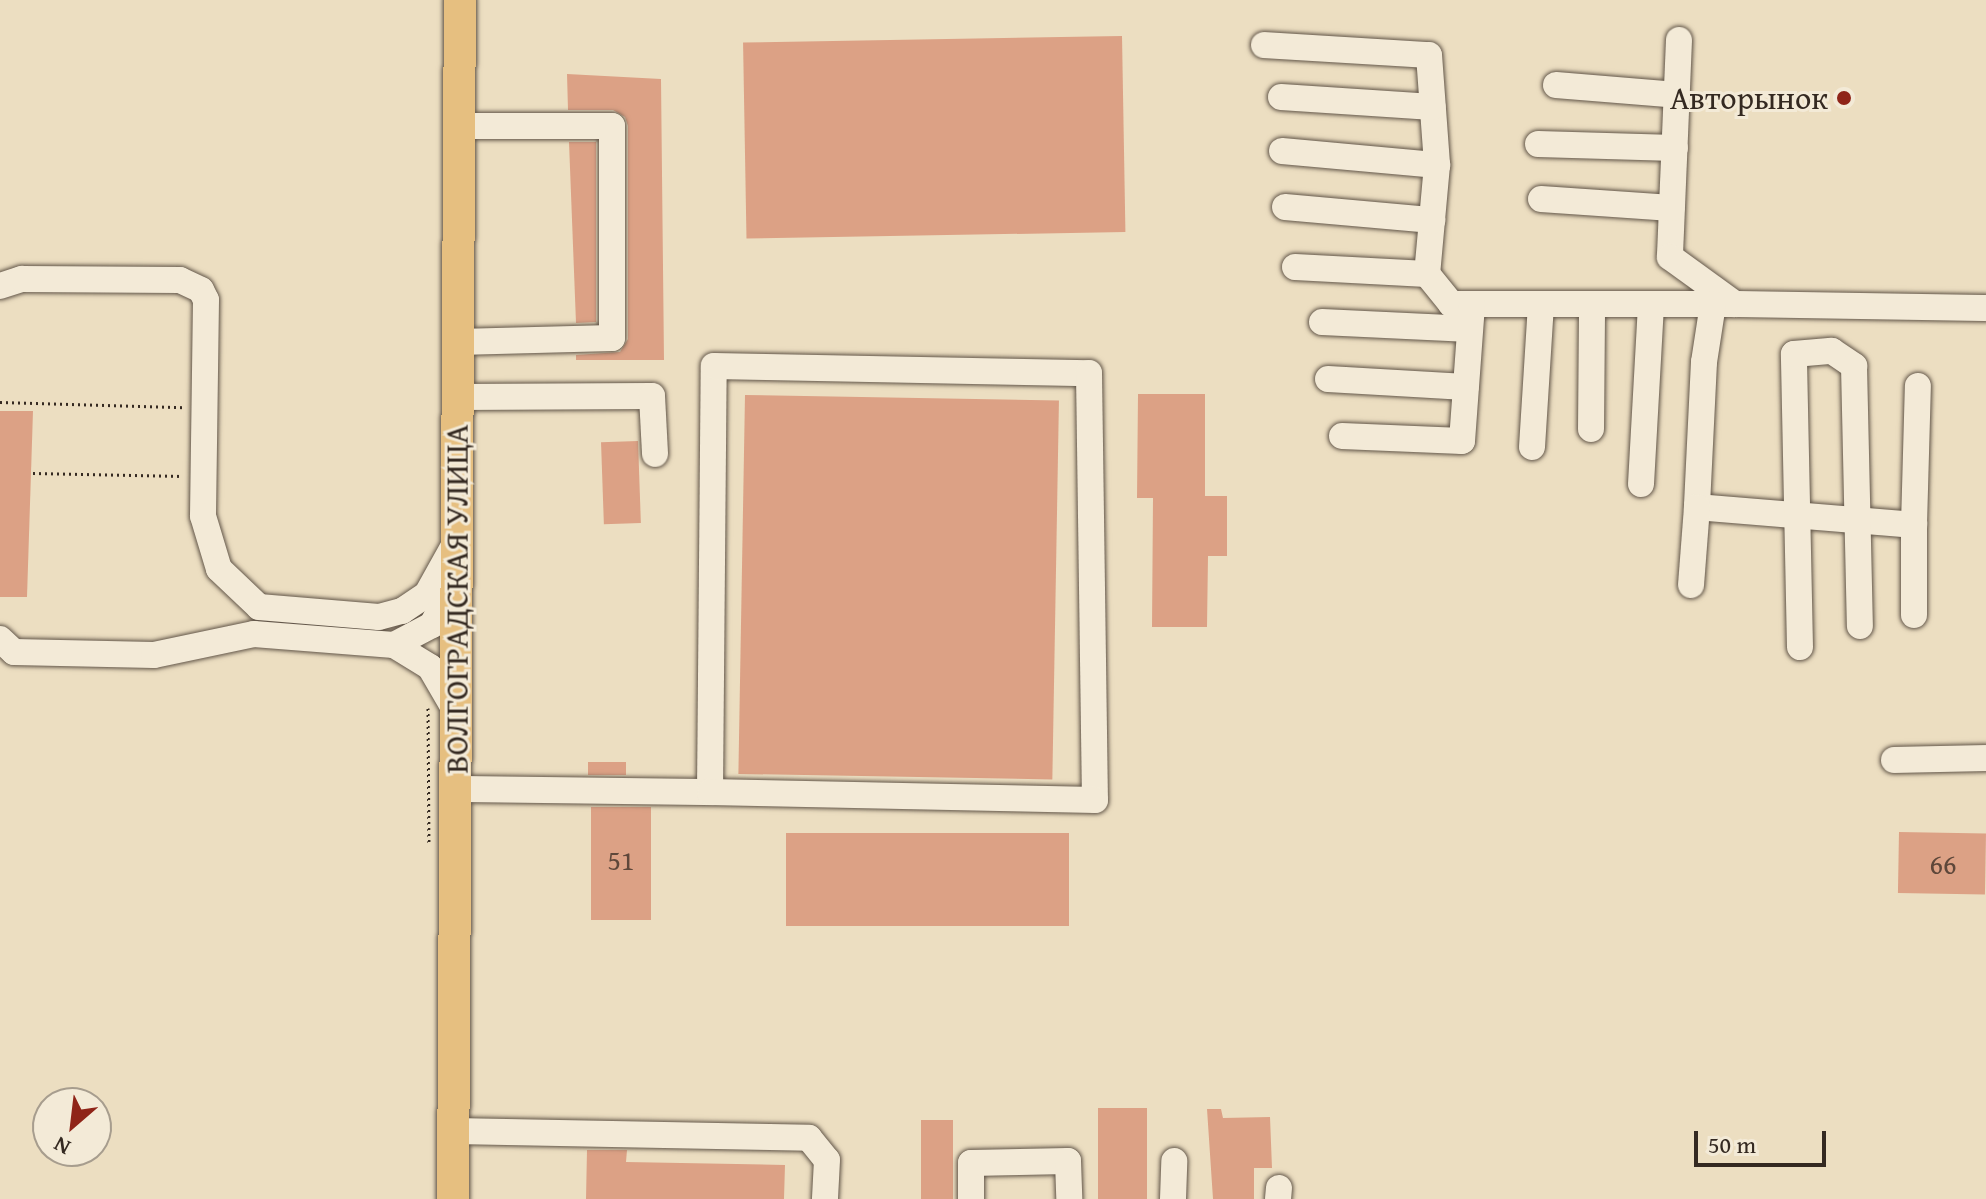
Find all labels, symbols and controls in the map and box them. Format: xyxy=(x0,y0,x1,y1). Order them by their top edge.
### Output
place label: Авторынок xyxy=(1670,79,1828,117)
marker: Авторынок xyxy=(1835,89,1853,107)
street label: ВОЛГОГРАДСКАЯ УЛИЦА xyxy=(438,424,476,774)
house number: 51 xyxy=(608,843,634,877)
house number: 66 xyxy=(1930,847,1956,881)
north arrow xyxy=(32,1087,112,1167)
scale bar xyxy=(1698,1115,1830,1165)
text: 50 m xyxy=(1708,1127,1756,1162)
text: N xyxy=(48,1129,76,1164)

